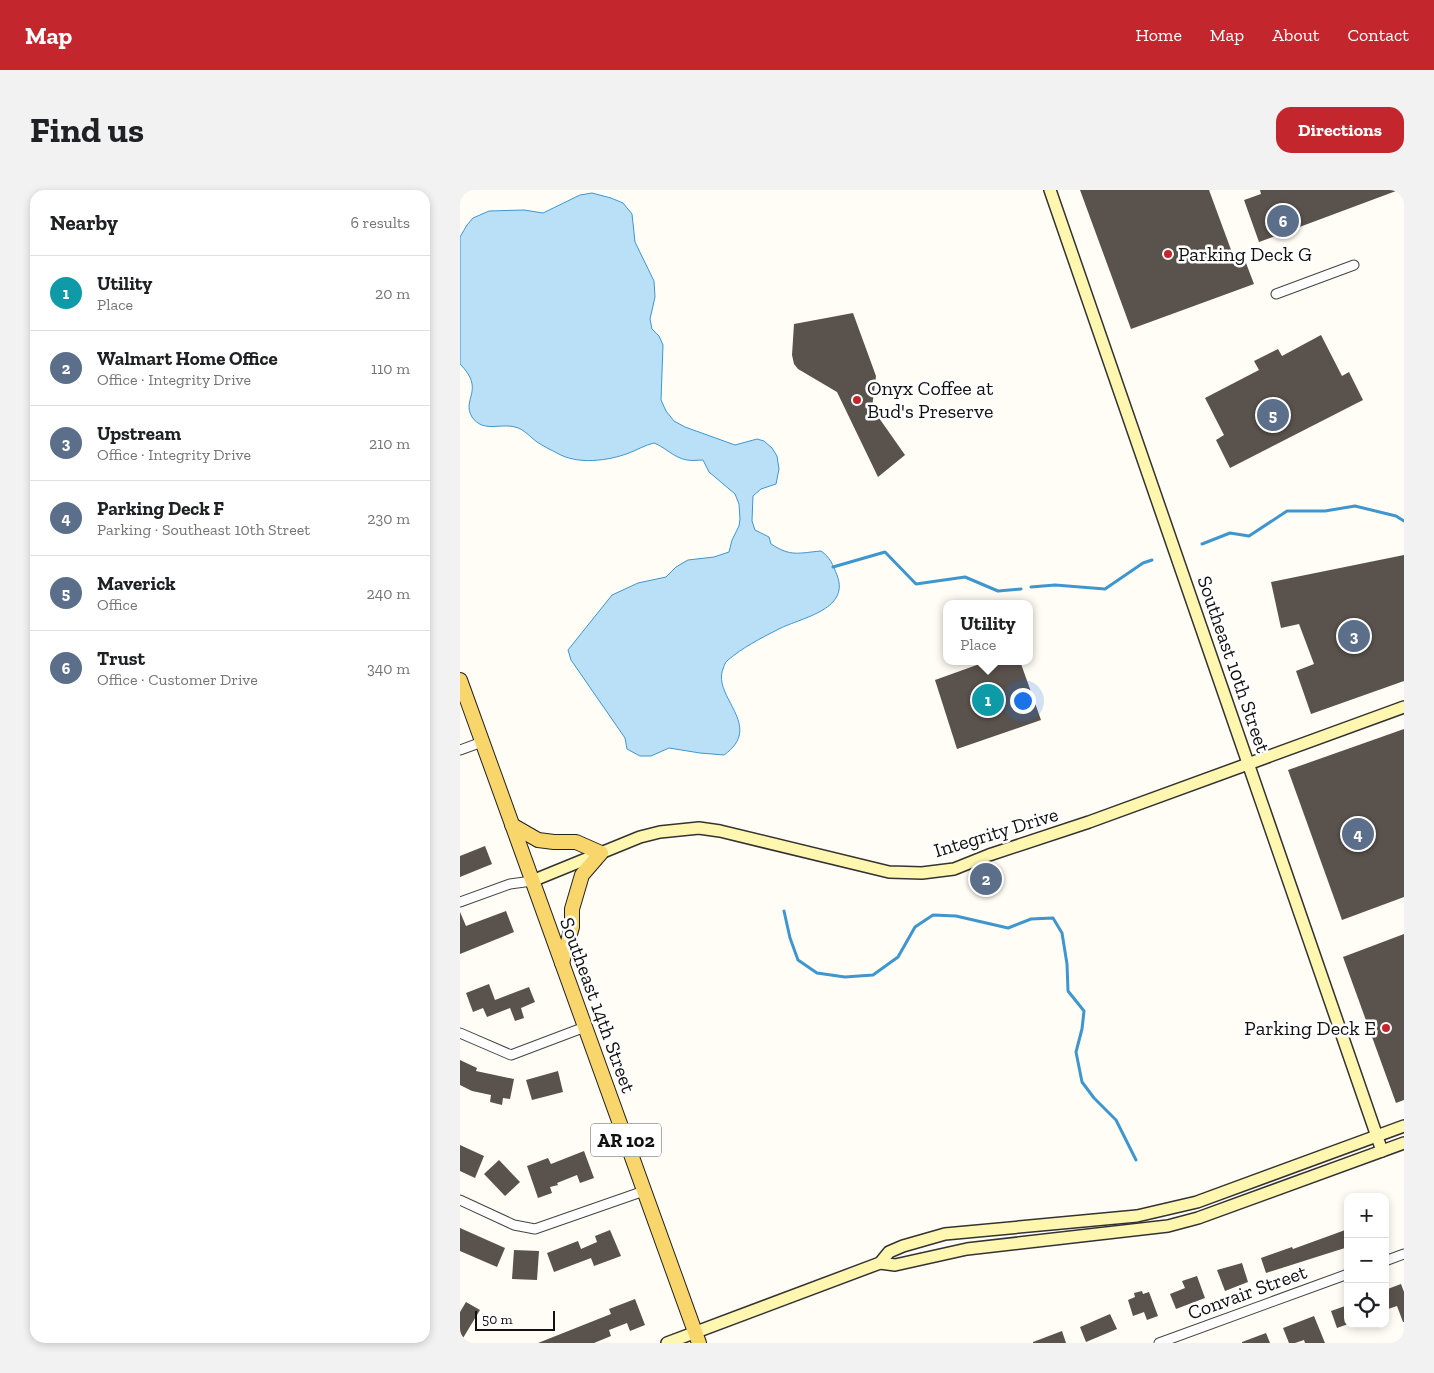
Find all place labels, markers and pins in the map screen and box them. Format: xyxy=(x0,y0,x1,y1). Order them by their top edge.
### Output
pin: 6 xyxy=(1267,202,1299,240)
place label: Parking Deck G xyxy=(1178,242,1312,266)
marker: Parking Deck G xyxy=(1162,248,1174,260)
place label: Onyx Coffee at Bud's Preserve xyxy=(867,376,994,423)
marker: Onyx Coffee at Bud's Preserve xyxy=(851,394,863,406)
pin: 5 xyxy=(1257,396,1289,434)
pin: 3 xyxy=(1338,617,1370,655)
pin: 1 xyxy=(972,681,1004,719)
pin: 4 xyxy=(1342,815,1374,853)
pin: 2 xyxy=(970,860,1002,898)
place label: Parking Deck E xyxy=(1244,1016,1376,1040)
marker: Parking Deck E xyxy=(1380,1022,1392,1034)

